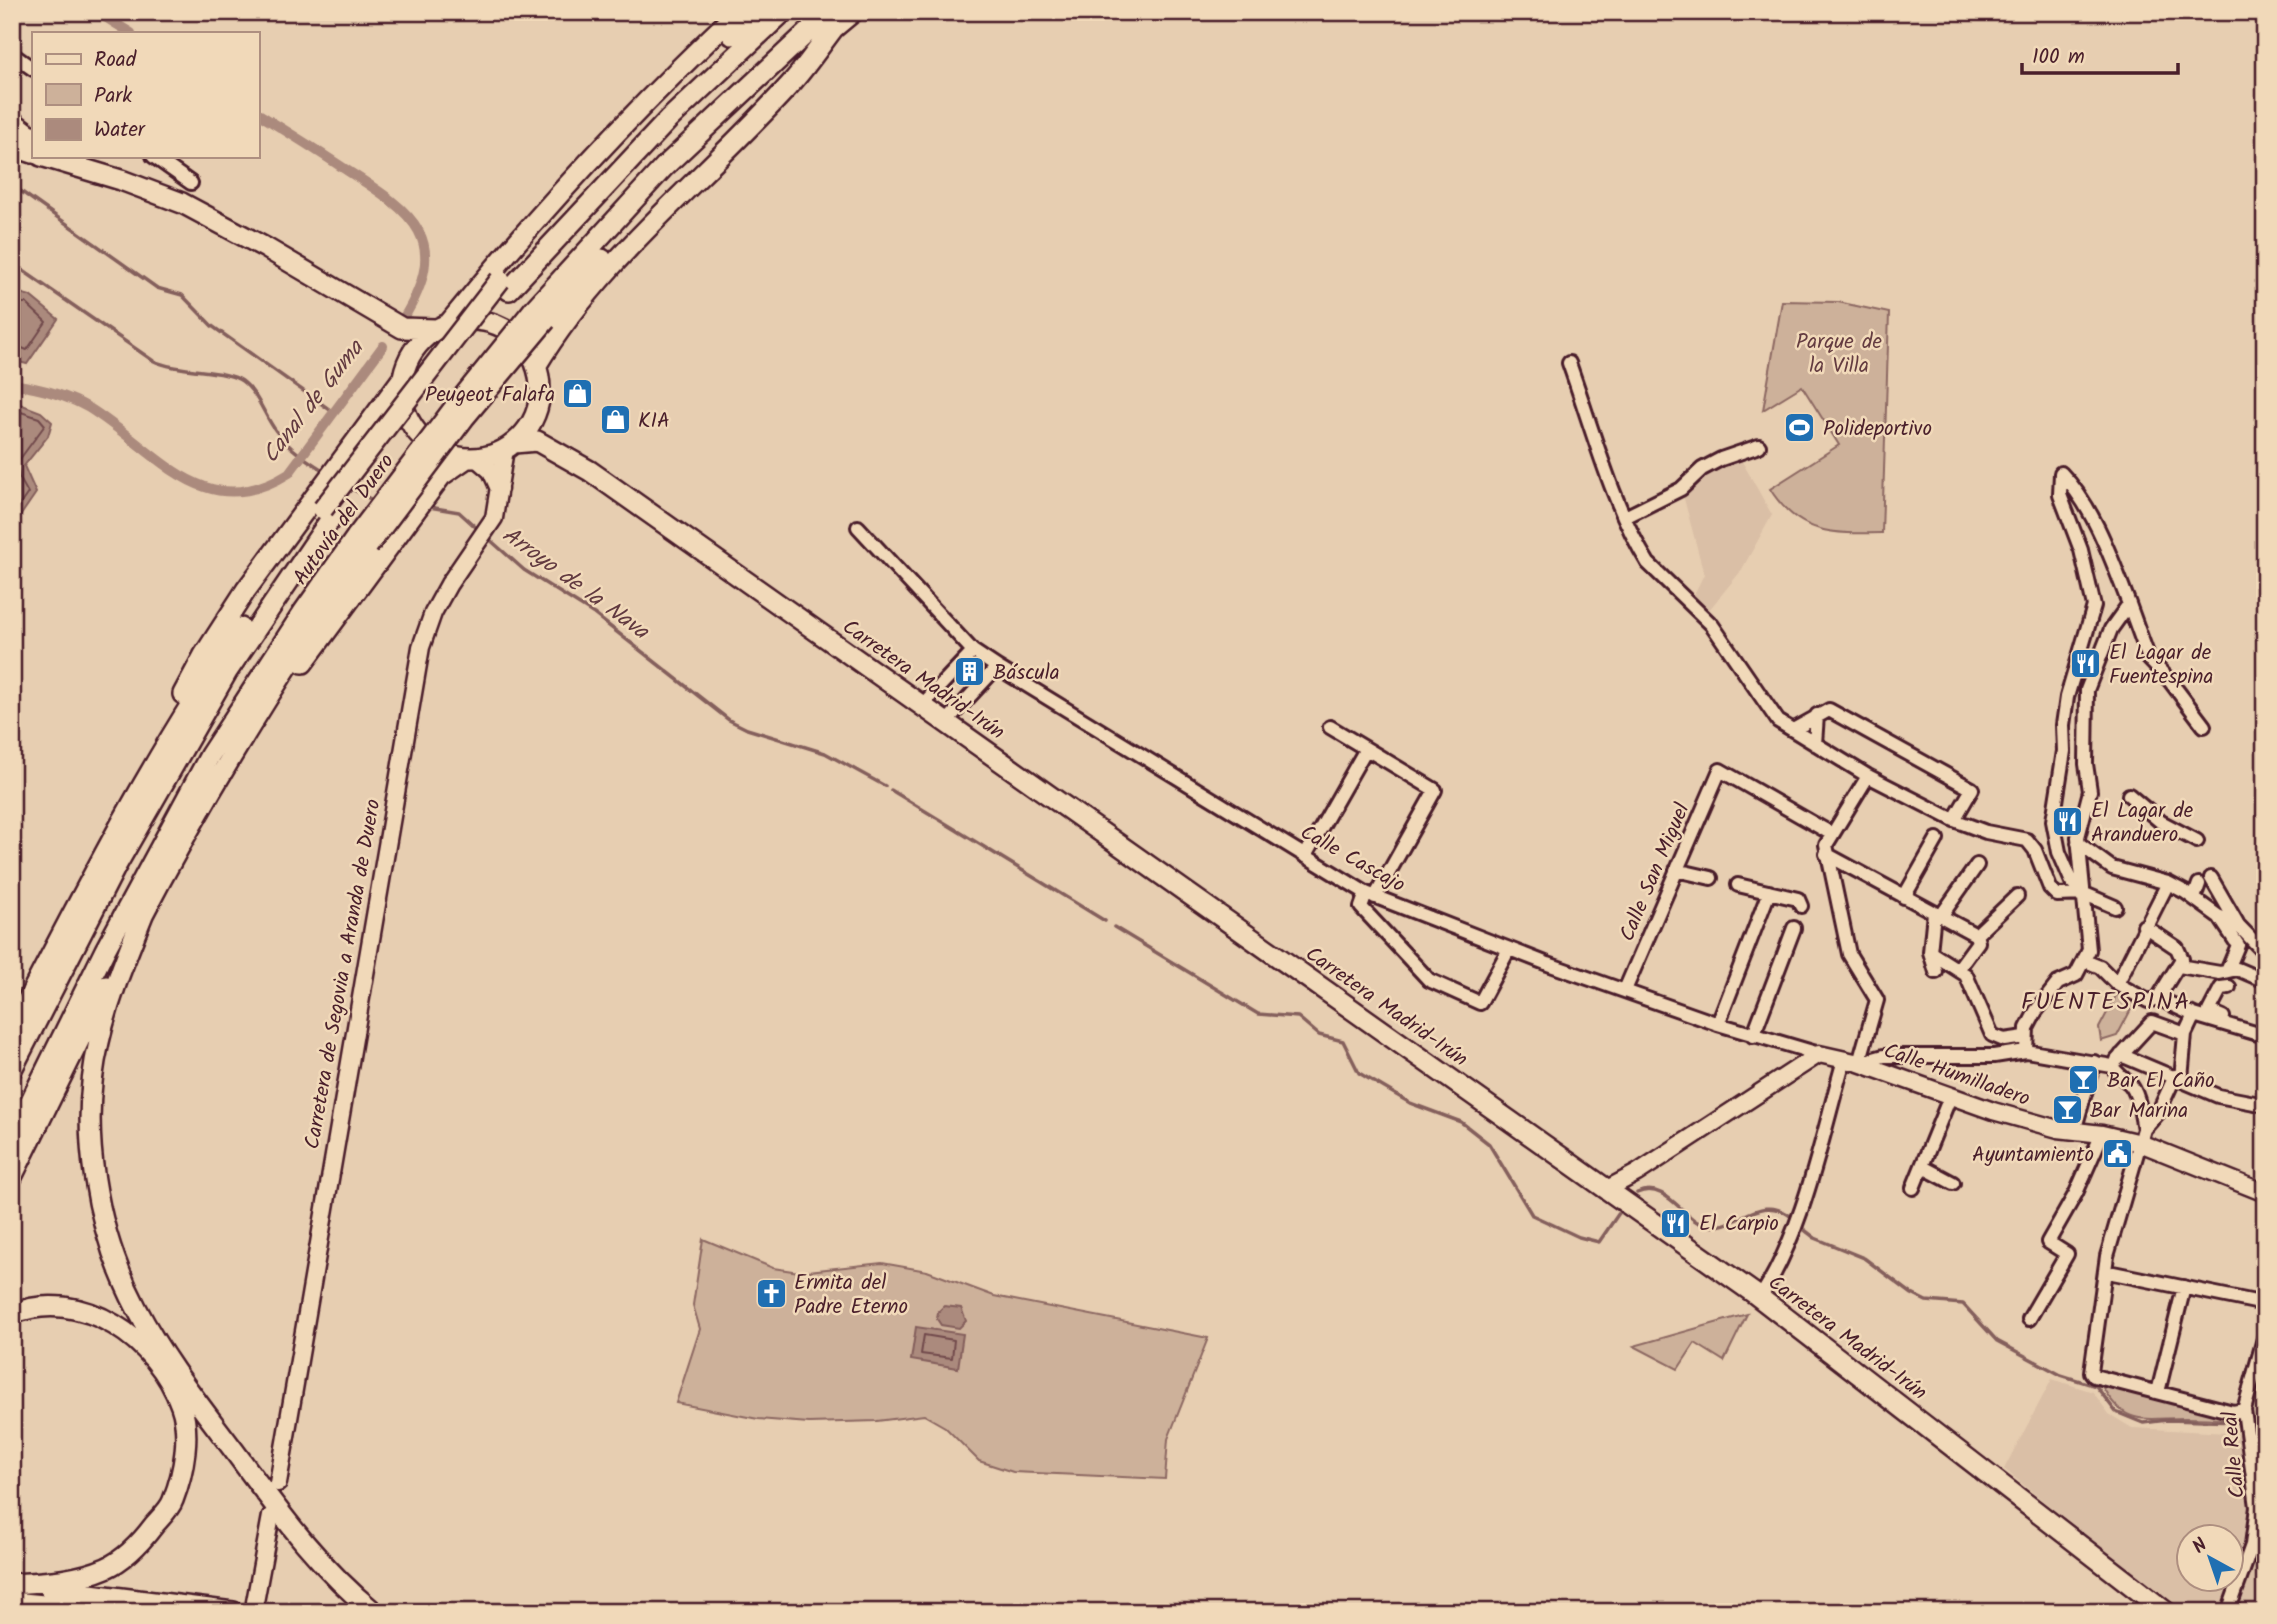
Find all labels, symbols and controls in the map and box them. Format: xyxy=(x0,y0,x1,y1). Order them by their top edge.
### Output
legend xyxy=(32,32,259,158)
scale bar xyxy=(2022,32,2177,76)
text: 100 m xyxy=(2032,41,2085,74)
text: Road xyxy=(94,44,137,77)
text: Park xyxy=(94,80,132,113)
text: Water xyxy=(94,114,146,147)
park label: Parque de la Villa xyxy=(1796,326,1883,383)
water label: Canal de Guma xyxy=(254,331,375,472)
shop icon: Peugeot Falafa xyxy=(561,377,595,411)
place label: Peugeot Falafa xyxy=(425,379,555,412)
shop icon: KIA xyxy=(598,403,632,437)
place label: KIA xyxy=(638,405,670,438)
sports icon: Polideportivo xyxy=(1783,411,1817,445)
place label: Polideportivo xyxy=(1823,413,1932,446)
street label: Autovía del Duero xyxy=(285,447,403,593)
water label: Arroyo de la Nava xyxy=(494,518,657,651)
street label: Carretera Madrid-Irún xyxy=(835,612,1011,749)
place label: El Lagar de Fuentespina xyxy=(2109,637,2213,694)
restaurant icon: El Lagar de Fuentespina xyxy=(2069,647,2103,681)
building icon: Báscula xyxy=(953,655,987,689)
place label: Báscula xyxy=(993,657,1060,690)
place label: El Lagar de Aranduero xyxy=(2091,795,2194,852)
street label: Carretera de Segovia a Aranda de Duero xyxy=(296,797,391,1152)
street label: Calle San Miguel xyxy=(1611,798,1699,947)
restaurant icon: El Lagar de Aranduero xyxy=(2051,805,2085,839)
street label: Calle Cascajo xyxy=(1294,817,1411,902)
street label: Carretera Madrid-Irún xyxy=(1298,939,1474,1076)
district label: FUENTESPINA xyxy=(2021,983,2191,1022)
street label: Calle Humilladero xyxy=(1879,1035,2034,1116)
bar icon: Bar El Caño xyxy=(2067,1063,2101,1097)
place label: Bar El Caño xyxy=(2107,1065,2215,1098)
bar icon: Bar Marina xyxy=(2050,1093,2084,1127)
place label: Bar Marina xyxy=(2090,1095,2188,1128)
public building icon: Ayuntamiento xyxy=(2100,1137,2134,1171)
place label: Ayuntamiento xyxy=(1972,1139,2094,1172)
restaurant icon: El Carpio xyxy=(1659,1206,1693,1240)
place label: El Carpio xyxy=(1699,1208,1779,1241)
place label: Ermita del Padre Eterno xyxy=(794,1267,908,1324)
street label: Carretera Madrid-Irún xyxy=(1760,1267,1934,1409)
church icon: Ermita del Padre Eterno xyxy=(754,1277,788,1311)
street label: Calle Real xyxy=(2214,1410,2255,1500)
north arrow xyxy=(2176,1522,2246,1592)
text: N xyxy=(2186,1531,2215,1562)

